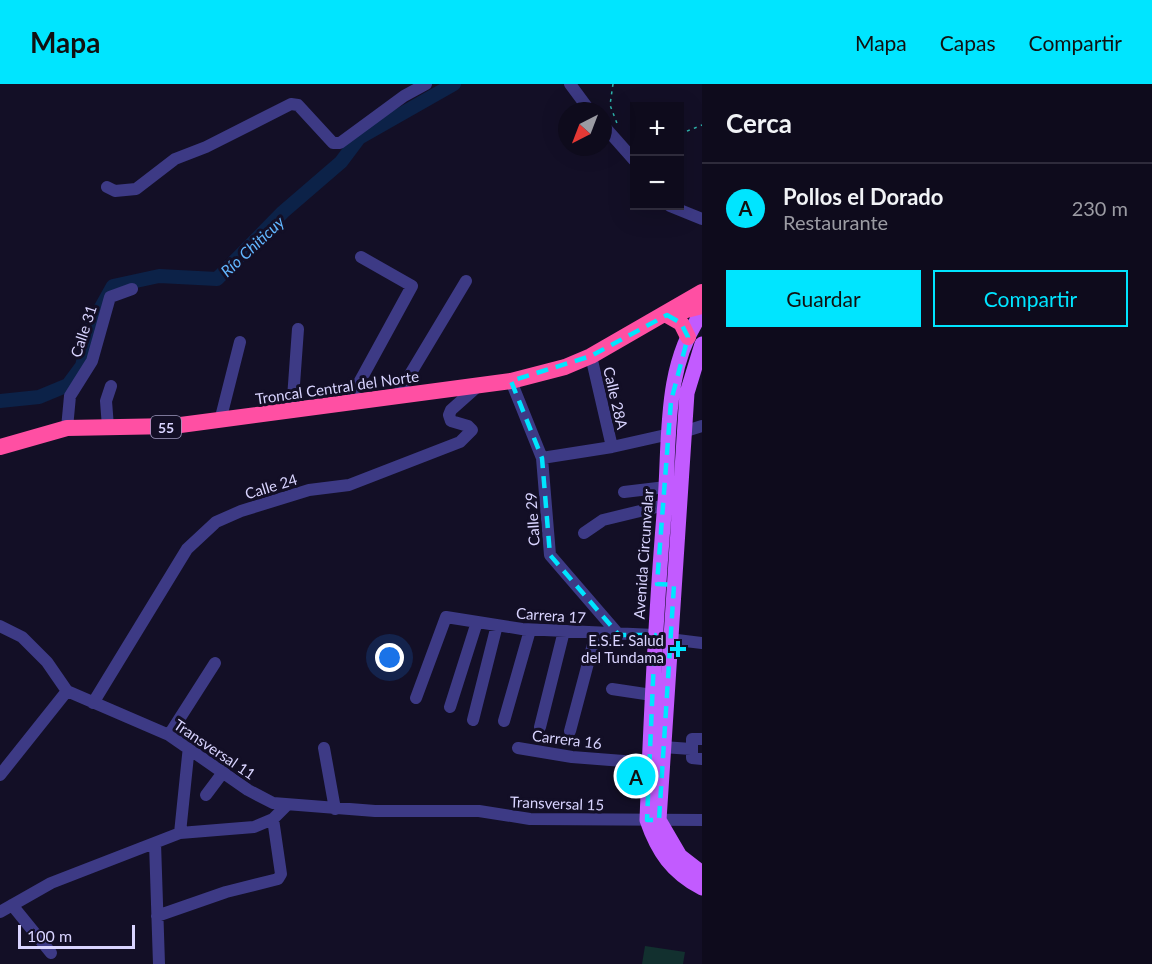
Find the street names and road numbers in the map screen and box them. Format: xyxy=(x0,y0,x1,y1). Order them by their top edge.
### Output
street label: Calle 31 xyxy=(66,303,100,359)
street label: Calle 28A xyxy=(600,365,632,432)
street label: Troncal Central del Norte xyxy=(254,367,420,407)
road number: 55 xyxy=(151,416,181,438)
street label: Calle 24 xyxy=(243,469,300,502)
street label: Avenida Circunvalar xyxy=(629,488,657,620)
street label: Calle 29 xyxy=(521,492,543,546)
street label: Carrera 17 xyxy=(515,604,587,626)
street label: Transversal 11 xyxy=(171,715,259,783)
street label: Carrera 16 xyxy=(531,726,603,752)
street label: Transversal 15 xyxy=(510,792,604,814)

